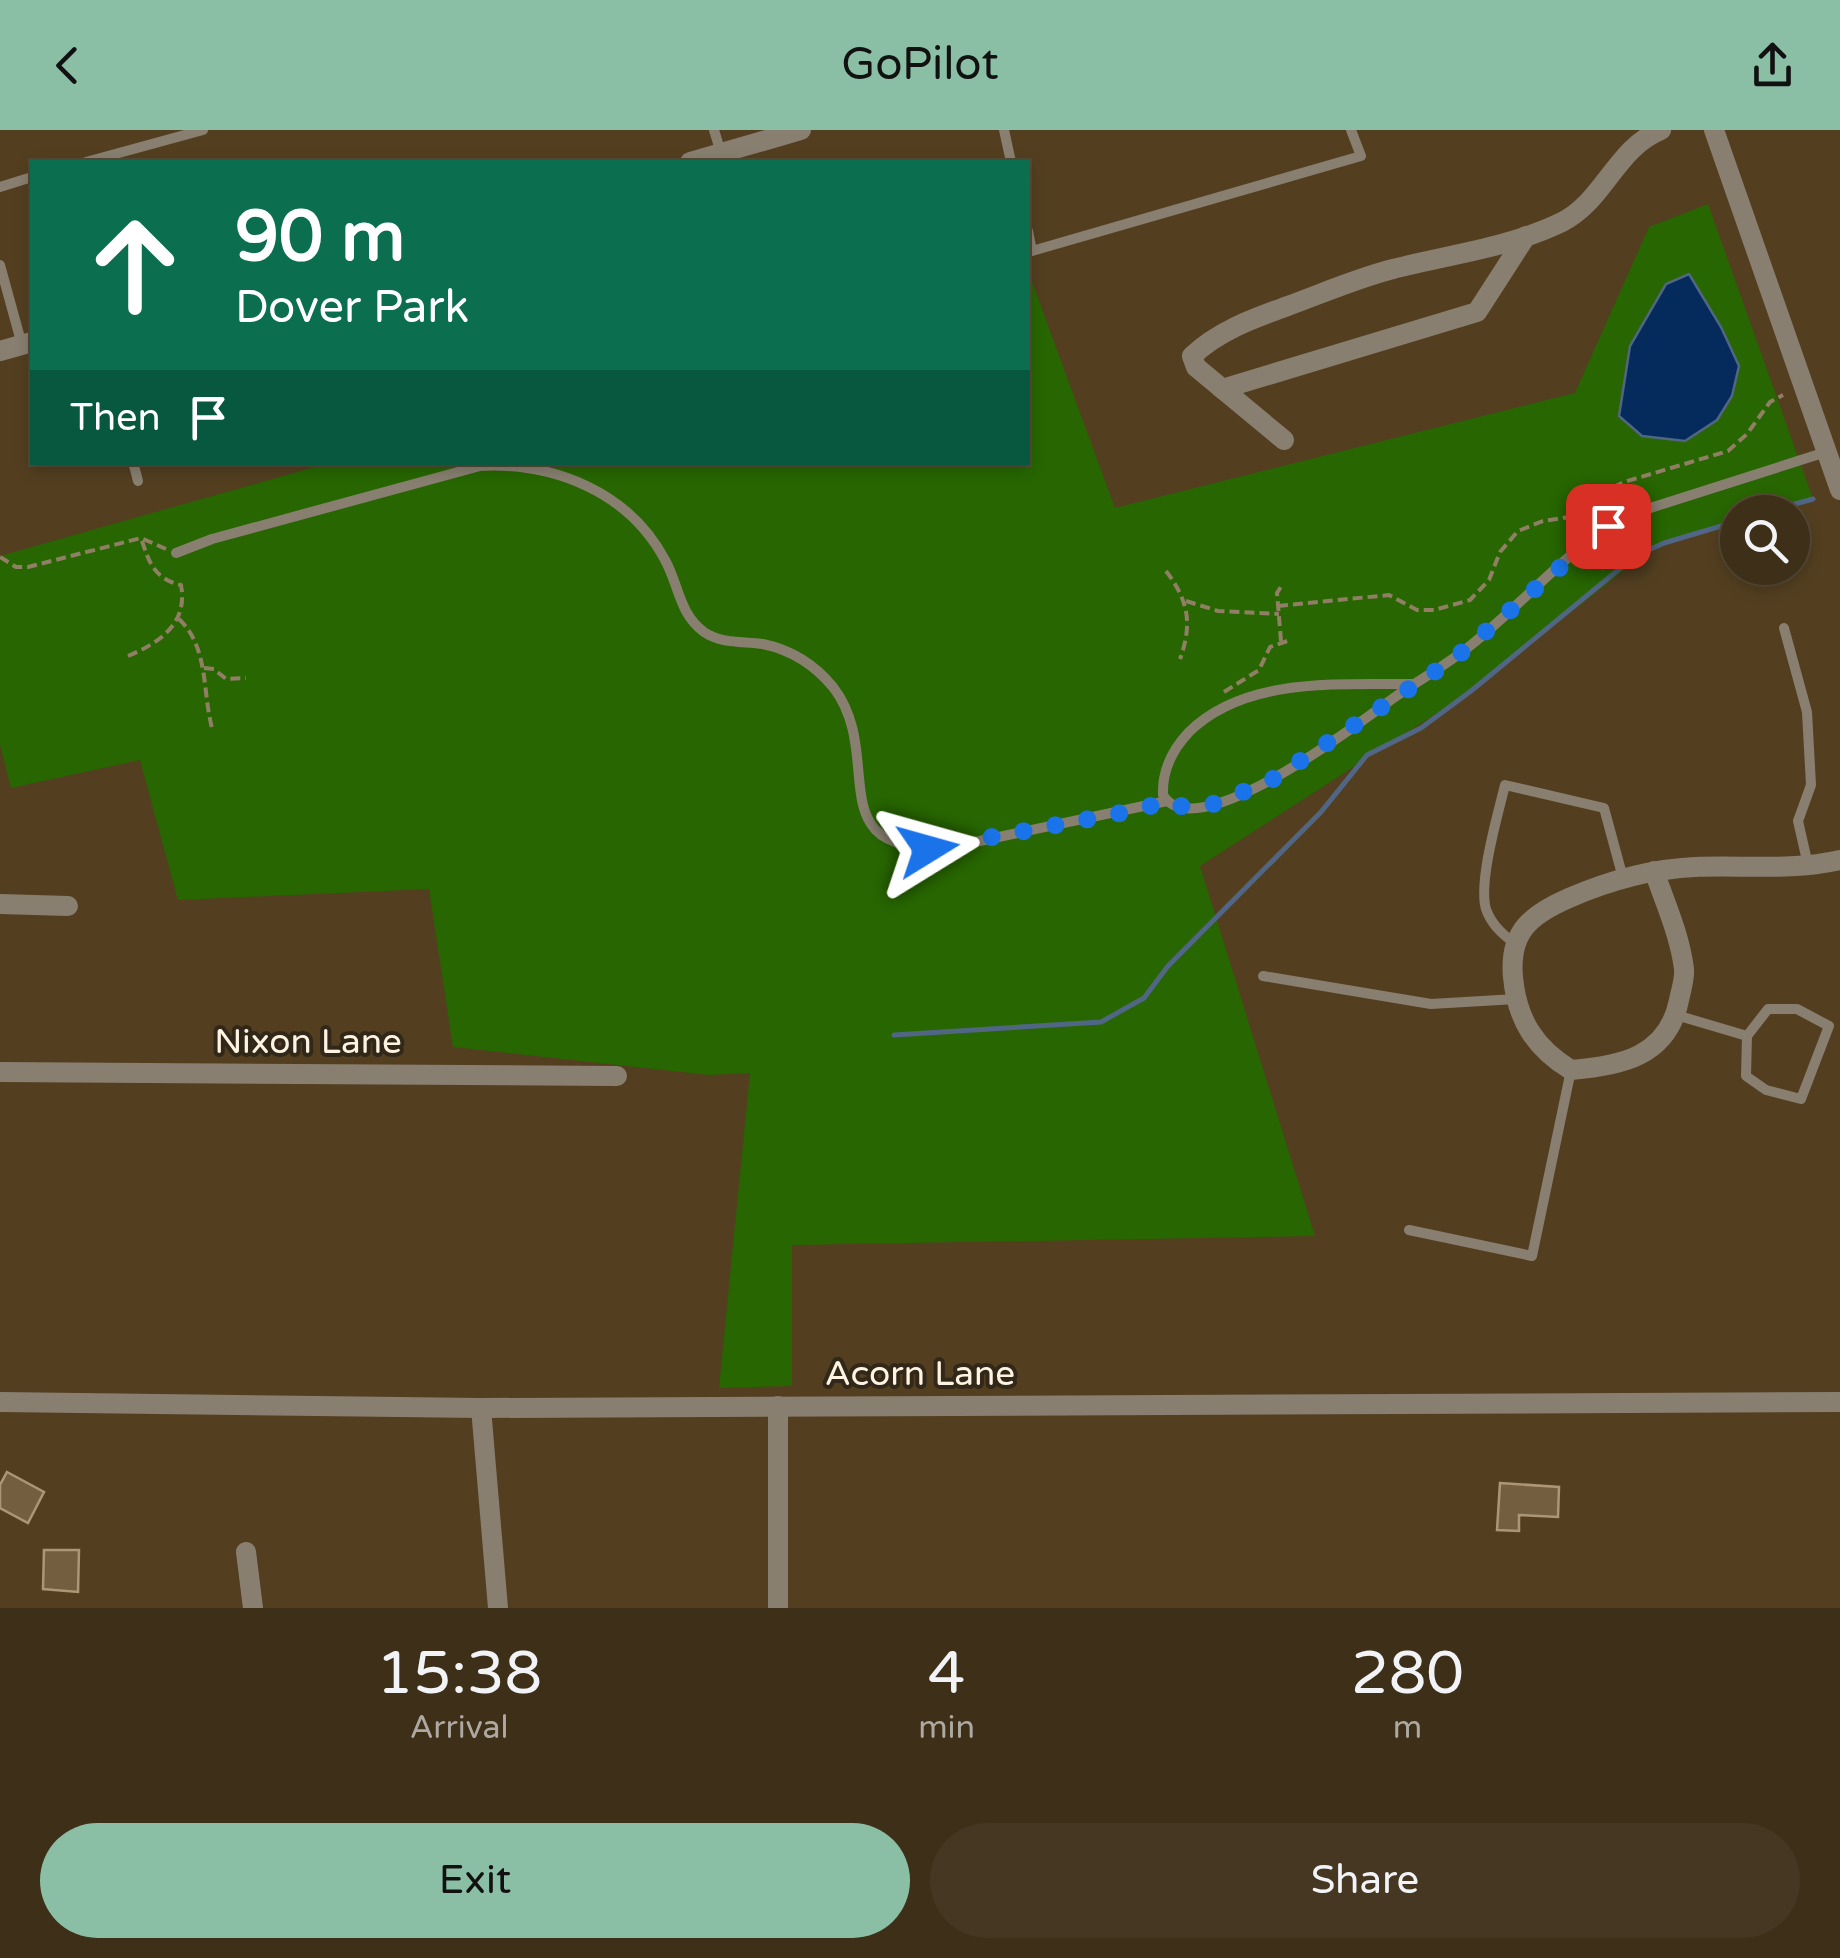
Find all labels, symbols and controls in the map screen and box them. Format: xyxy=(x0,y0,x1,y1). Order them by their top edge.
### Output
icon: back xyxy=(40,38,95,93)
text: GoPilot xyxy=(841,38,999,92)
icon: share xyxy=(1745,38,1800,93)
text: 90 m xyxy=(235,196,405,280)
icon: ahead xyxy=(70,200,200,330)
text: Dover Park xyxy=(235,281,469,335)
icon: arrive xyxy=(181,390,236,445)
text: Then xyxy=(70,395,161,441)
pin xyxy=(1566,484,1651,569)
map controls xyxy=(1720,495,1810,585)
button: search xyxy=(1720,495,1810,585)
icon: arrive xyxy=(1581,499,1636,554)
position arrow xyxy=(876,797,980,901)
street label: Nixon Lane xyxy=(214,1021,402,1063)
street label: Acorn Lane xyxy=(825,1353,1015,1395)
text: 15:38 xyxy=(376,1638,542,1710)
text: 4 xyxy=(928,1638,965,1710)
text: 280 xyxy=(1351,1638,1464,1710)
text: Arrival xyxy=(410,1709,509,1747)
text: min xyxy=(918,1709,975,1747)
text: m xyxy=(1393,1709,1422,1747)
button: Exit xyxy=(40,1823,910,1938)
button: Share xyxy=(930,1823,1800,1938)

